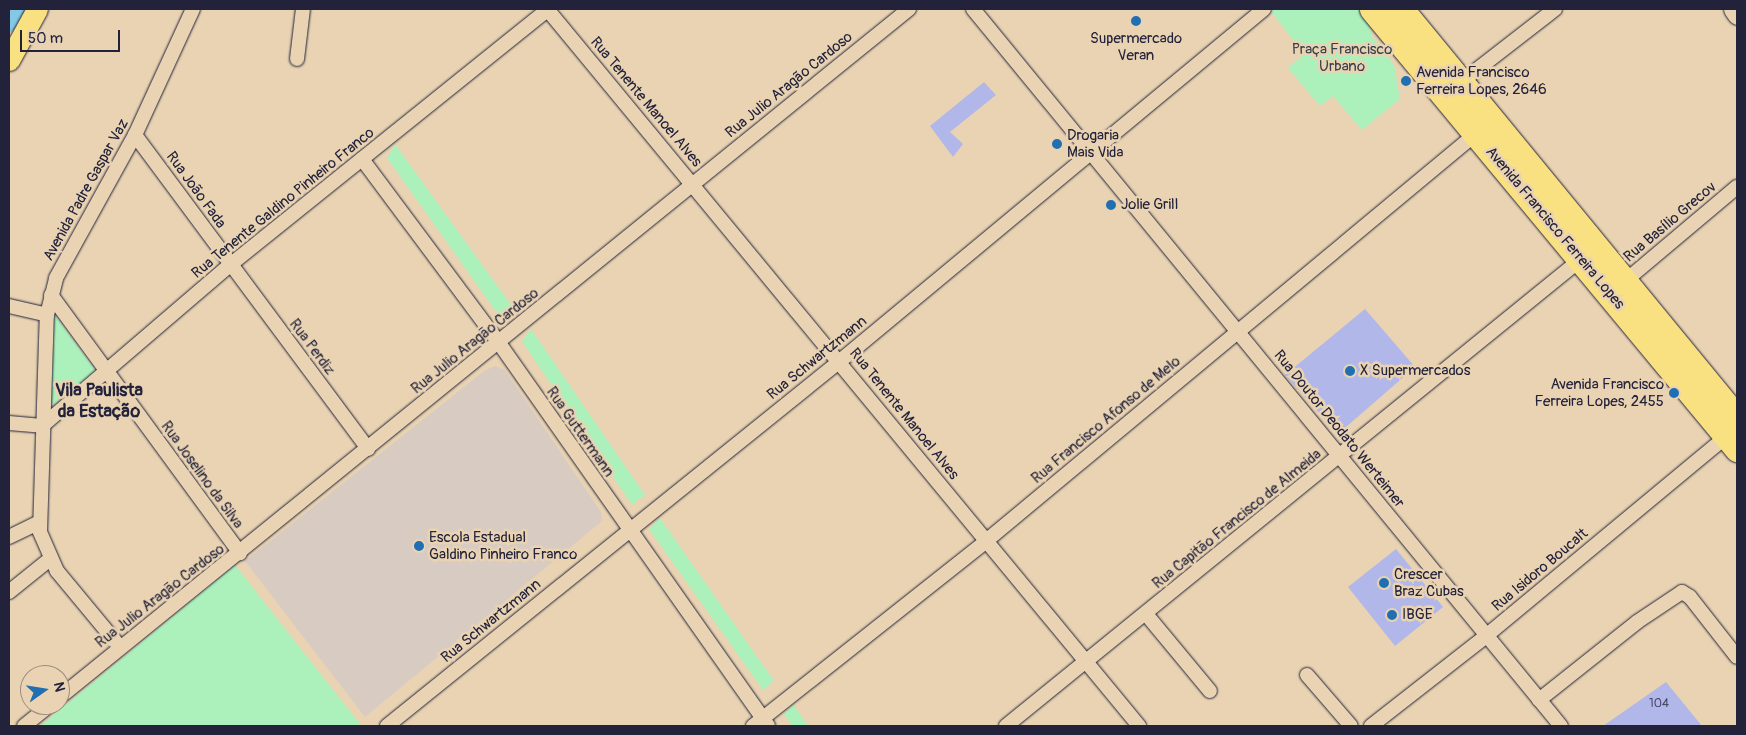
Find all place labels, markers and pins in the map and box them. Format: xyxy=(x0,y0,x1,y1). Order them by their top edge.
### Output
marker: Supermercado Veran xyxy=(1130,15,1142,27)
place label: Supermercado Veran xyxy=(1090,29,1182,64)
place label: Avenida Francisco Ferreira Lopes, 2646 xyxy=(1416,63,1547,98)
marker: Avenida Francisco Ferreira Lopes, 2646 xyxy=(1400,75,1412,87)
place label: Drogaria Mais Vida xyxy=(1067,126,1123,161)
marker: Drogaria Mais Vida xyxy=(1051,138,1063,150)
place label: Jolie Grill xyxy=(1121,196,1178,214)
marker: Jolie Grill xyxy=(1105,199,1117,211)
place label: X Supermercados xyxy=(1360,362,1470,380)
marker: X Supermercados xyxy=(1344,365,1356,377)
place label: Avenida Francisco Ferreira Lopes, 2455 xyxy=(1534,375,1664,410)
marker: Avenida Francisco Ferreira Lopes, 2455 xyxy=(1668,387,1680,399)
place label: Escola Estadual Galdino Pinheiro Franco xyxy=(429,528,577,563)
marker: Escola Estadual Galdino Pinheiro Franco xyxy=(413,540,425,552)
place label: Crescer Braz Cubas xyxy=(1394,565,1464,600)
marker: Crescer Braz Cubas xyxy=(1378,577,1390,589)
place label: IBGE xyxy=(1402,606,1432,624)
marker: IBGE xyxy=(1386,609,1398,621)

